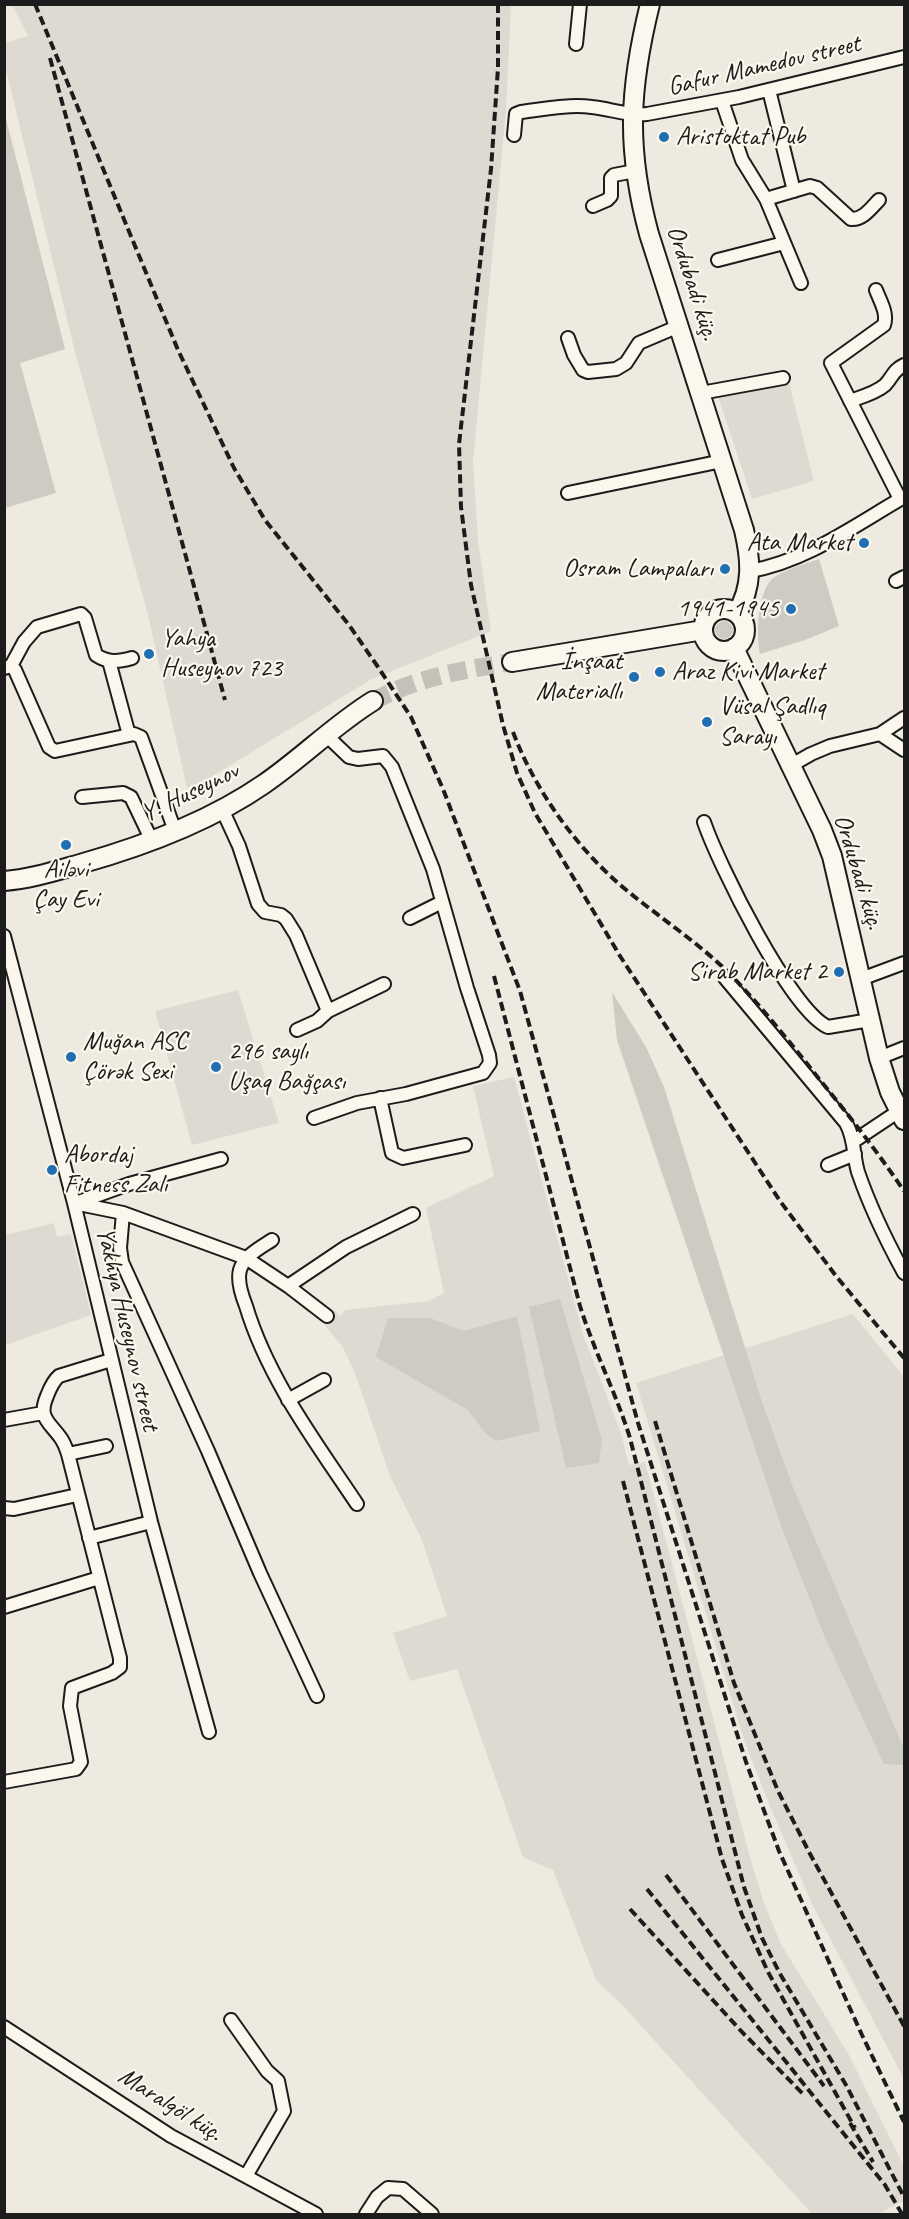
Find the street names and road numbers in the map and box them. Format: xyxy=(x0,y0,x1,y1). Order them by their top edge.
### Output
street label: Gafur Mamedov street xyxy=(665,29,863,103)
street label: Ordubadi küç. xyxy=(659,222,725,344)
street label: Y. Huseynov xyxy=(136,756,244,830)
street label: Ordubadi küç. xyxy=(826,811,890,933)
street label: Yakhya Huseynov street xyxy=(88,1224,166,1434)
street label: Maralgöl küç. xyxy=(112,2061,228,2149)

